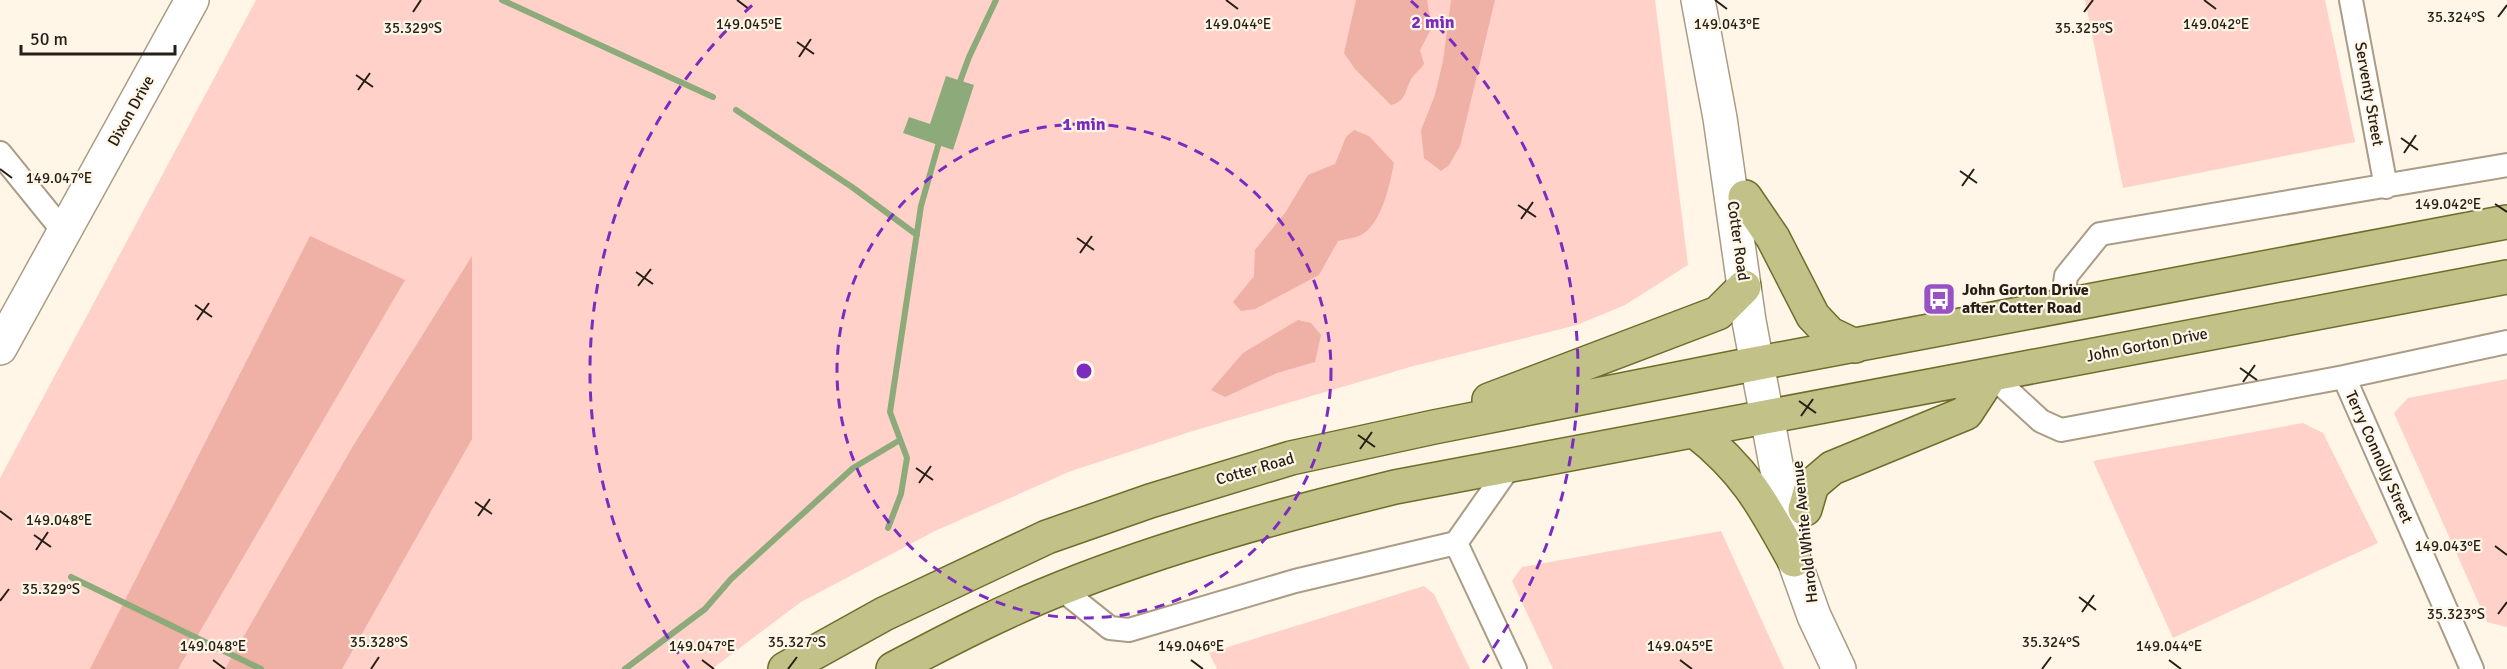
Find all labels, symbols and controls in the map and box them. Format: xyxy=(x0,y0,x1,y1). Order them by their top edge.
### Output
text: 35.324°S xyxy=(2427,8,2485,26)
text: 2 min xyxy=(1411,11,1455,33)
text: 149.045°E xyxy=(716,15,782,33)
text: 149.044°E xyxy=(1205,15,1271,33)
text: 149.043°E xyxy=(1694,15,1760,33)
text: 149.042°E xyxy=(2183,15,2249,33)
scale bar xyxy=(21,18,176,56)
text: 35.329°S xyxy=(384,19,442,37)
text: 35.325°S xyxy=(2055,19,2113,37)
text: 50 m xyxy=(30,28,68,50)
street label: Serventy Street xyxy=(2350,40,2388,148)
street label: Dixon Drive xyxy=(103,72,159,150)
text: 1 min xyxy=(1062,113,1106,135)
text: 149.047°E xyxy=(26,169,92,187)
text: 149.042°E xyxy=(2415,195,2481,213)
street label: Cotter Road xyxy=(1722,200,1754,282)
place label: John Gorton Drive after Cotter Road xyxy=(1962,280,2089,318)
bus stop icon: John Gorton Drive after Cotter Road xyxy=(1921,281,1957,317)
street label: John Gorton Drive xyxy=(2085,323,2209,367)
centre of rings xyxy=(1074,361,1094,381)
street label: Terry Connolly Street xyxy=(2341,388,2417,527)
street label: Cotter Road xyxy=(1214,448,1296,490)
street label: Harold White Avenue xyxy=(1788,460,1822,604)
text: 149.048°E xyxy=(26,511,92,529)
text: 149.043°E xyxy=(2415,537,2481,555)
text: 35.329°S xyxy=(22,580,80,598)
text: 35.323°S xyxy=(2427,605,2485,623)
text: 35.328°S xyxy=(350,633,408,651)
text: 35.327°S xyxy=(768,633,826,651)
text: 35.324°S xyxy=(2022,633,2080,651)
text: 149.048°E xyxy=(180,637,246,655)
text: 149.047°E xyxy=(669,637,735,655)
text: 149.046°E xyxy=(1158,637,1224,655)
text: 149.045°E xyxy=(1647,637,1713,655)
text: 149.044°E xyxy=(2136,637,2202,655)

